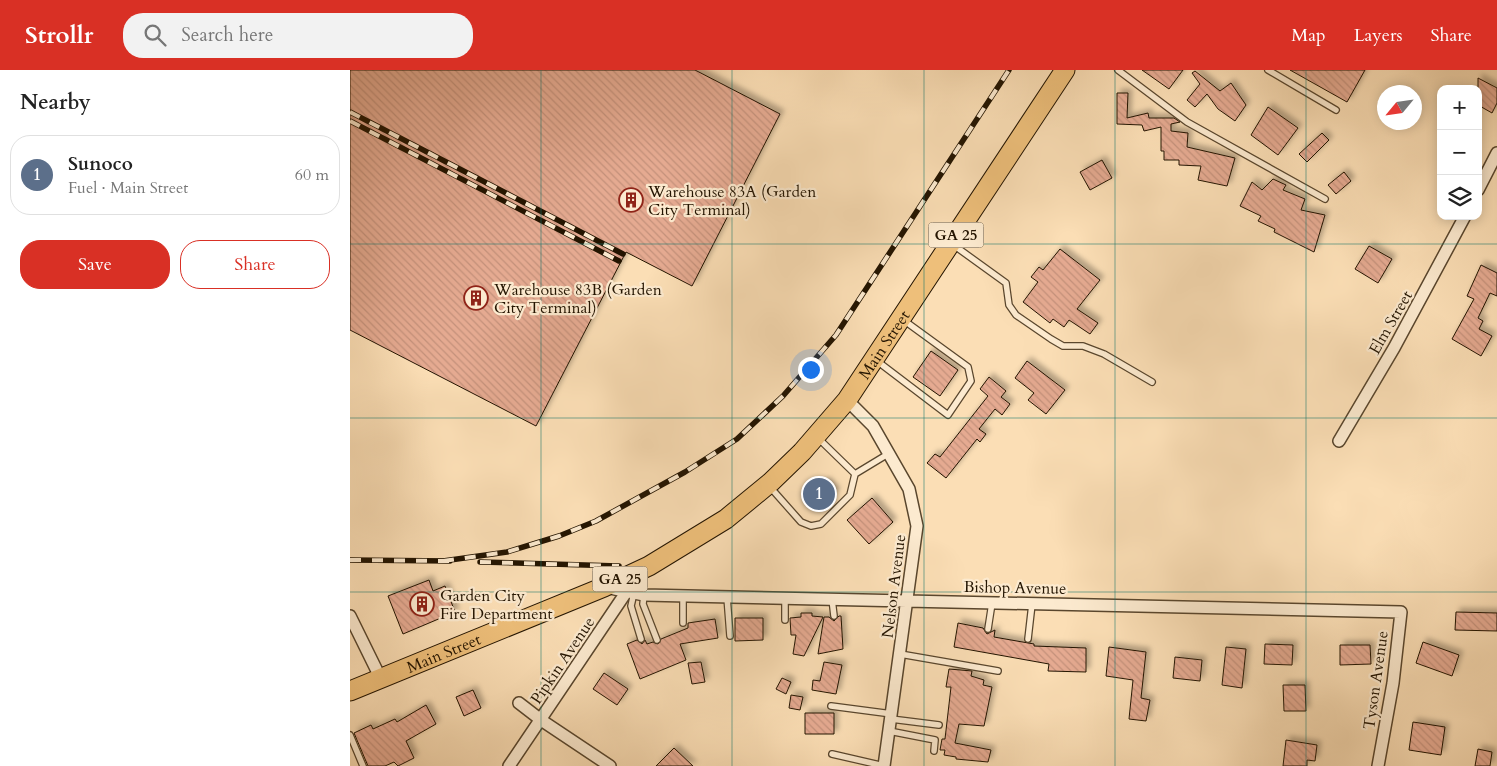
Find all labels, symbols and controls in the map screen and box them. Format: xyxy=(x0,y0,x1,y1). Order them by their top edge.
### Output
search box xyxy=(123,13,473,58)
text: Strollr xyxy=(25,19,93,52)
icon: search xyxy=(141,21,169,49)
text: Search here xyxy=(181,22,273,48)
text: Map xyxy=(1291,23,1326,48)
text: Layers xyxy=(1354,23,1403,48)
text: Share xyxy=(1431,23,1472,48)
north arrow xyxy=(1377,85,1422,130)
map controls xyxy=(1437,85,1482,220)
button: + xyxy=(1437,85,1482,130)
text: Nearby xyxy=(20,88,91,117)
button: − xyxy=(1437,130,1482,175)
text: Sunoco xyxy=(68,151,133,177)
text: 1 xyxy=(33,164,41,186)
text: 60 m xyxy=(295,164,329,186)
button: layers xyxy=(1437,175,1482,220)
text: Fuel · Main Street xyxy=(68,177,188,199)
place label: Warehouse 83A (Garden City Terminal) xyxy=(647,181,816,221)
building icon: Warehouse 83A (Garden City Terminal) xyxy=(618,187,644,213)
road number: GA 25 xyxy=(928,222,984,248)
button: Save xyxy=(20,240,170,289)
button: Share xyxy=(180,240,330,289)
place label: Warehouse 83B (Garden City Terminal) xyxy=(493,279,662,319)
building icon: Warehouse 83B (Garden City Terminal) xyxy=(463,285,489,311)
street label: Elm Street xyxy=(1364,287,1418,358)
street label: Main Street xyxy=(854,306,915,384)
your location xyxy=(798,357,824,383)
pin: 1 xyxy=(803,475,835,513)
street label: Nelson Avenue xyxy=(877,533,911,639)
road number: GA 25 xyxy=(592,566,648,592)
street label: Bishop Avenue xyxy=(963,576,1067,600)
place label: Garden City Fire Department xyxy=(440,585,553,625)
building icon: Garden City Fire Department xyxy=(409,591,435,617)
street label: Pipkin Avenue xyxy=(526,613,600,708)
street label: Main Street xyxy=(403,629,484,679)
street label: Tyson Avenue xyxy=(1358,629,1394,731)

